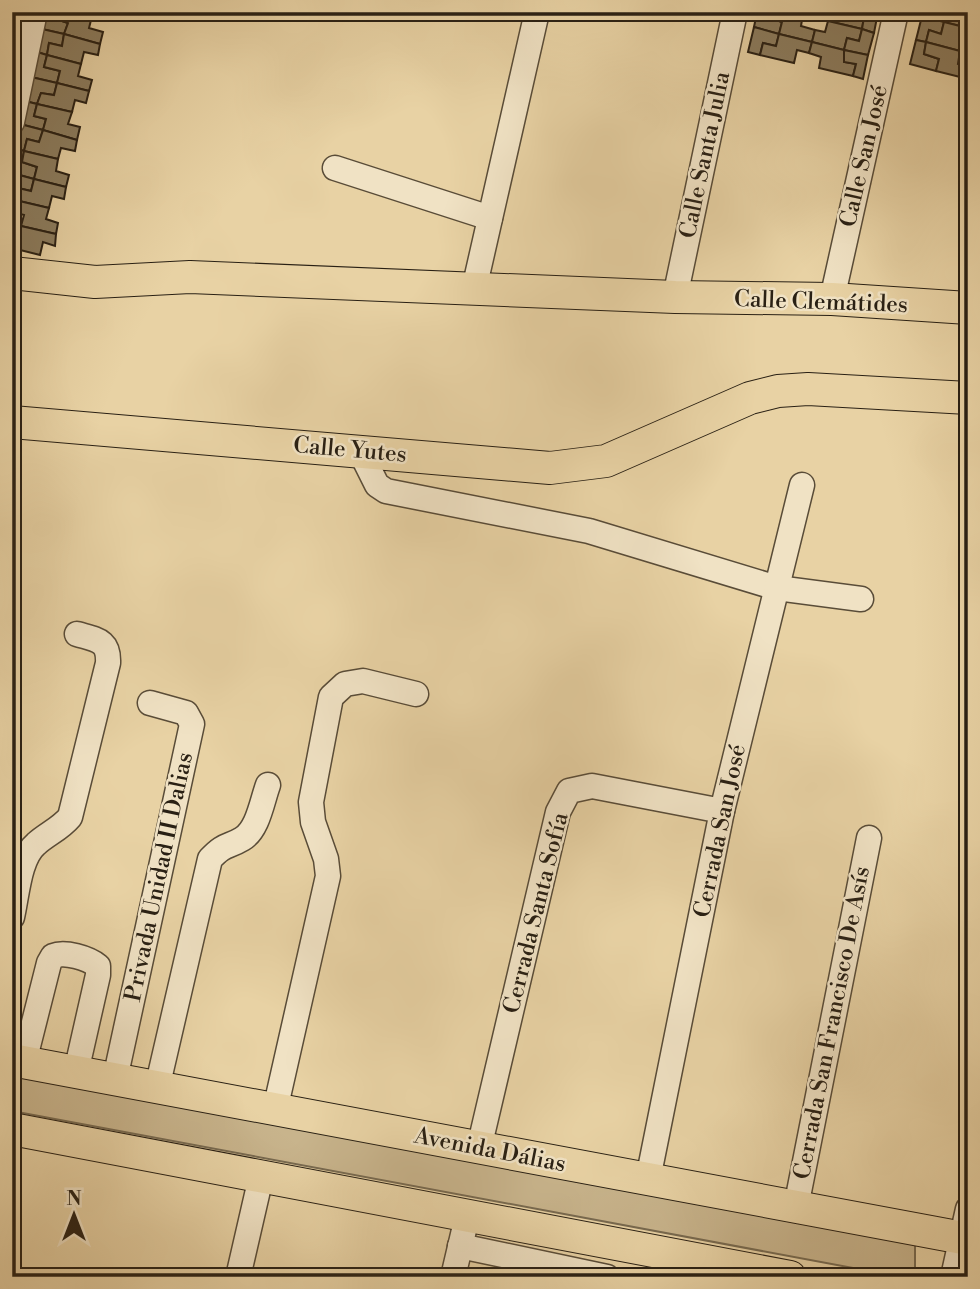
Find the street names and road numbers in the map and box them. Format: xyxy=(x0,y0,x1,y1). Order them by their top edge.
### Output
street label: Calle Santa Julia xyxy=(674,69,736,241)
street label: Calle San José xyxy=(834,82,894,230)
street label: Calle Clemátides xyxy=(734,285,908,319)
street label: Calle Yutes xyxy=(292,431,408,469)
street label: Cerrada San José xyxy=(688,742,752,920)
street label: Privada Unidad II Dalias xyxy=(119,750,199,1004)
street label: Cerrada Santa Sofía xyxy=(497,809,575,1016)
street label: Cerrada San Francisco De Asís xyxy=(788,864,876,1182)
street label: Avenida Dálias xyxy=(411,1121,568,1178)

